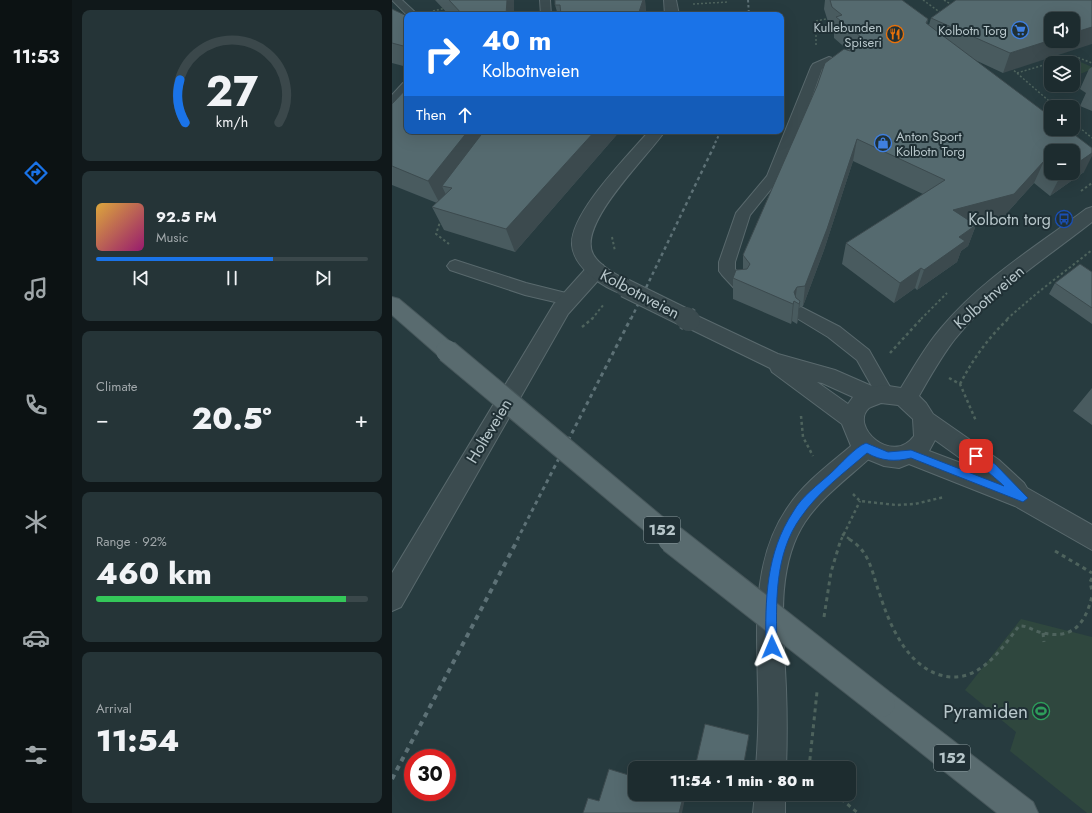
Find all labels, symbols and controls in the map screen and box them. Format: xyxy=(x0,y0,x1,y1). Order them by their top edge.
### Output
map controls xyxy=(1044,12,1080,180)
button: sound xyxy=(1044,12,1080,48)
place label: Kullebunden Spiseri xyxy=(814,18,882,52)
text: 40 m xyxy=(482,20,551,61)
supermarket icon: Kolbotn Torg xyxy=(1010,20,1030,40)
place label: Kolbotn Torg xyxy=(938,21,1007,40)
restaurant icon: Kullebunden Spiseri xyxy=(885,24,905,44)
icon: right xyxy=(416,28,468,80)
text: 11:53 xyxy=(13,44,59,70)
button: layers xyxy=(1044,56,1080,92)
text: Kolbotnveien xyxy=(482,58,580,84)
text: 27 xyxy=(206,61,258,122)
button: + xyxy=(1044,100,1080,136)
text: Then xyxy=(416,104,446,126)
icon: ahead xyxy=(454,104,476,126)
text: km/h xyxy=(216,112,248,132)
place label: Anton Sport Kolbotn Torg xyxy=(896,127,965,161)
shop icon: Anton Sport Kolbotn Torg xyxy=(873,133,893,153)
button: − xyxy=(1044,144,1080,180)
icon: directions xyxy=(22,159,50,187)
text: 92.5 FM xyxy=(156,206,217,228)
place label: Kolbotn torg xyxy=(968,208,1051,231)
bus stop icon: Kolbotn torg xyxy=(1054,209,1074,229)
text: Music xyxy=(156,228,188,247)
street label: Kolbotnveien xyxy=(949,260,1029,334)
street label: Kolbotnveien xyxy=(596,263,684,325)
icon: previous xyxy=(130,267,152,289)
icon: pause xyxy=(221,267,243,289)
icon: next xyxy=(312,267,334,289)
icon: music xyxy=(22,275,50,303)
text: Climate xyxy=(96,377,137,396)
icon: phone xyxy=(22,391,50,419)
street label: Holteveien xyxy=(461,394,517,468)
text: 20.5° xyxy=(192,397,272,440)
text: − xyxy=(96,403,109,435)
text: + xyxy=(354,403,368,435)
pin xyxy=(959,439,993,473)
icon: arrive xyxy=(965,445,987,467)
icon: climate xyxy=(22,508,50,536)
road number: 152 xyxy=(644,517,680,543)
text: Range · 92% xyxy=(96,532,167,551)
text: 460 km xyxy=(96,552,212,595)
icon: car xyxy=(22,624,50,652)
position arrow xyxy=(751,626,793,668)
place label: Pyramiden xyxy=(943,698,1028,725)
text: Arrival xyxy=(96,699,132,718)
sports icon: Pyramiden xyxy=(1031,701,1051,721)
text: 11:54 xyxy=(96,719,180,762)
icon: filters xyxy=(22,741,50,769)
road number: 152 xyxy=(934,745,970,771)
speed limit sign: 30 xyxy=(404,749,456,801)
text: 11:54 · 1 min · 80 m xyxy=(670,770,814,792)

